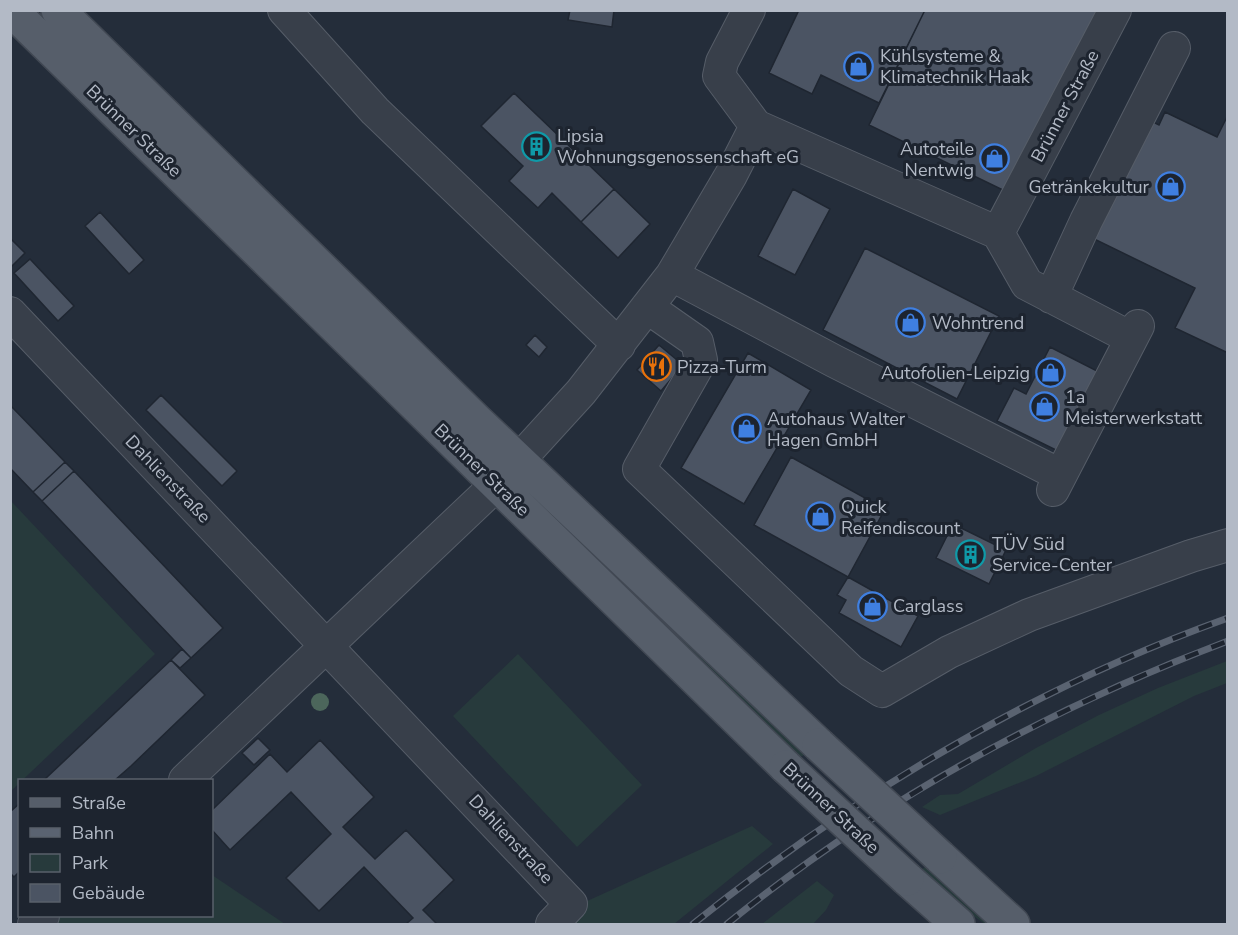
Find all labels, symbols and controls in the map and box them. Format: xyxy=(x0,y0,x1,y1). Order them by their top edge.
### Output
place label: Kühlsysteme & Klimatechnik Haak xyxy=(880,44,1031,89)
street label: Brünner Straße xyxy=(1025,46,1105,166)
shop icon: Kühlsysteme & Klimatechnik Haak xyxy=(843,50,875,82)
street label: Brünner Straße xyxy=(81,79,187,183)
place label: Lipsia Wohnungsgenossenschaft eG xyxy=(557,124,799,169)
building icon: Lipsia Wohnungsgenossenschaft eG xyxy=(520,130,552,162)
place label: Autoteile Nentwig xyxy=(900,137,974,182)
shop icon: Autoteile Nentwig xyxy=(979,143,1011,175)
shop icon: Getränkekultur xyxy=(1154,171,1186,203)
place label: Getränkekultur xyxy=(1028,175,1150,199)
shop icon: Wohntrend xyxy=(895,307,927,339)
place label: Wohntrend xyxy=(932,311,1024,335)
restaurant icon: Pizza-Turm xyxy=(640,351,672,383)
place label: Pizza-Turm xyxy=(677,355,767,379)
shop icon: Autofolien-Leipzig xyxy=(1035,357,1067,389)
place label: Autofolien-Leipzig xyxy=(881,361,1030,385)
place label: 1a Meisterwerkstatt xyxy=(1065,385,1203,430)
shop icon: 1a Meisterwerkstatt xyxy=(1028,391,1060,423)
place label: Autohaus Walter Hagen GmbH xyxy=(767,407,906,452)
shop icon: Autohaus Walter Hagen GmbH xyxy=(730,413,762,445)
street label: Brünner Straße xyxy=(429,418,535,522)
street label: Dahlienstraße xyxy=(120,430,216,528)
place label: Quick Reifendiscount xyxy=(841,495,961,540)
shop icon: Quick Reifendiscount xyxy=(804,501,836,533)
place label: TÜV Süd Service-Center xyxy=(992,532,1113,577)
building icon: TÜV Süd Service-Center xyxy=(955,538,987,570)
shop icon: Carglass xyxy=(856,590,888,622)
place label: Carglass xyxy=(893,594,963,618)
street label: Brünner Straße xyxy=(778,757,884,859)
legend xyxy=(18,779,213,917)
street label: Dahlienstraße xyxy=(463,789,559,889)
text: Straße xyxy=(72,791,126,815)
text: Bahn xyxy=(72,821,114,845)
text: Park xyxy=(72,851,109,875)
text: Gebäude xyxy=(72,881,145,905)

